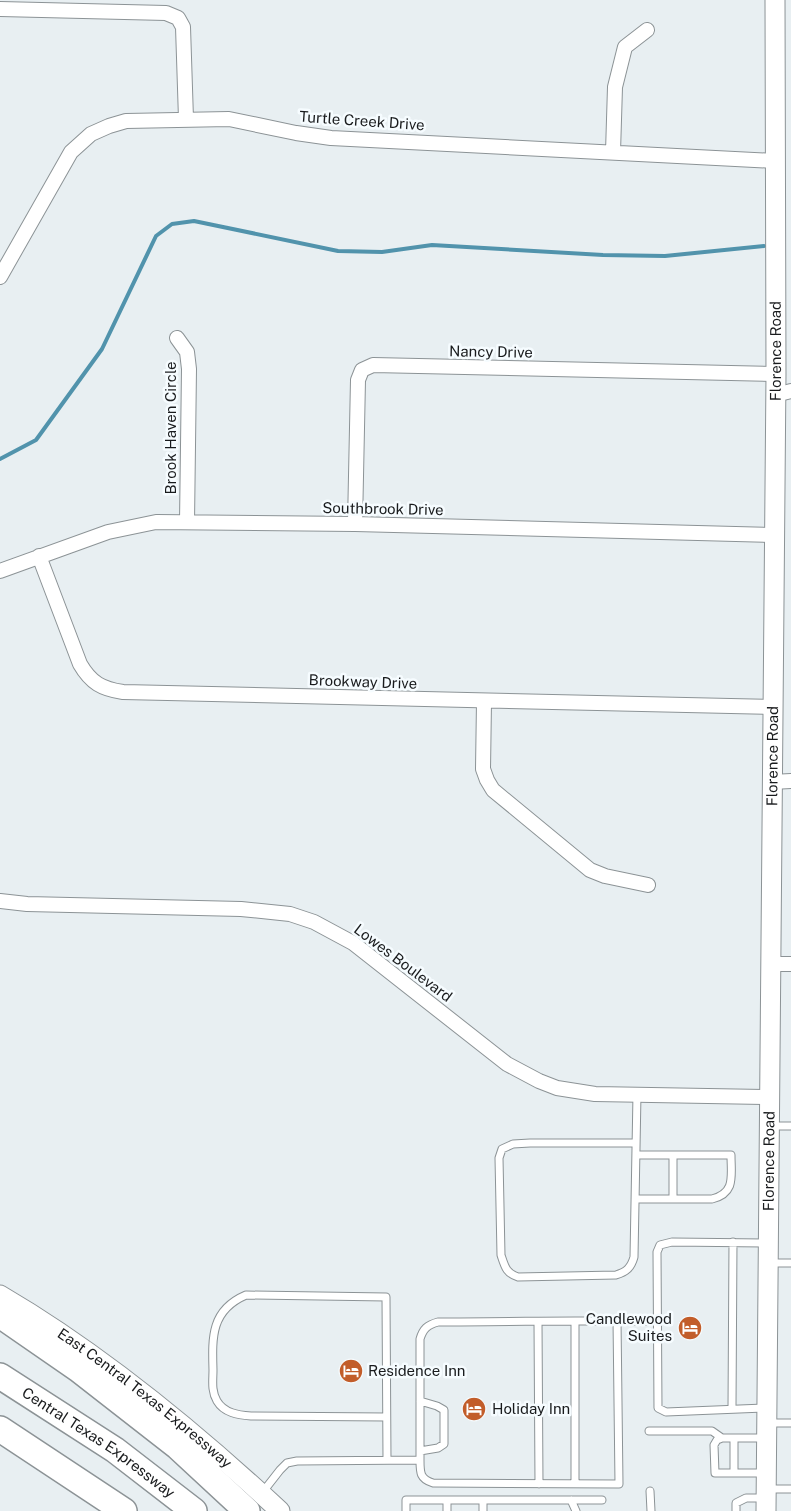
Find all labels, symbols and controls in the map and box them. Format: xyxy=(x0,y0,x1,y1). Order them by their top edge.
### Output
street label: Turtle Creek Drive xyxy=(299,108,425,133)
street label: Florence Road xyxy=(767,301,784,401)
street label: Nancy Drive xyxy=(449,342,533,361)
street label: Brook Haven Circle xyxy=(162,361,179,495)
street label: Southbrook Drive xyxy=(322,499,444,518)
street label: Brookway Drive xyxy=(309,671,418,692)
street label: Florence Road xyxy=(763,706,781,806)
street label: Lowes Boulevard xyxy=(351,920,456,1005)
street label: Florence Road xyxy=(760,1111,778,1211)
place label: Candlewood Suites xyxy=(586,1310,672,1344)
hotel icon: Candlewood Suites xyxy=(677,1315,703,1341)
street label: East Central Texas Expressway xyxy=(51,1326,235,1470)
hotel icon: Residence Inn xyxy=(338,1358,364,1384)
place label: Residence Inn xyxy=(368,1362,465,1379)
street label: Central Texas Expressway xyxy=(18,1383,178,1503)
hotel icon: Holiday Inn xyxy=(461,1396,487,1422)
place label: Holiday Inn xyxy=(492,1400,570,1417)

